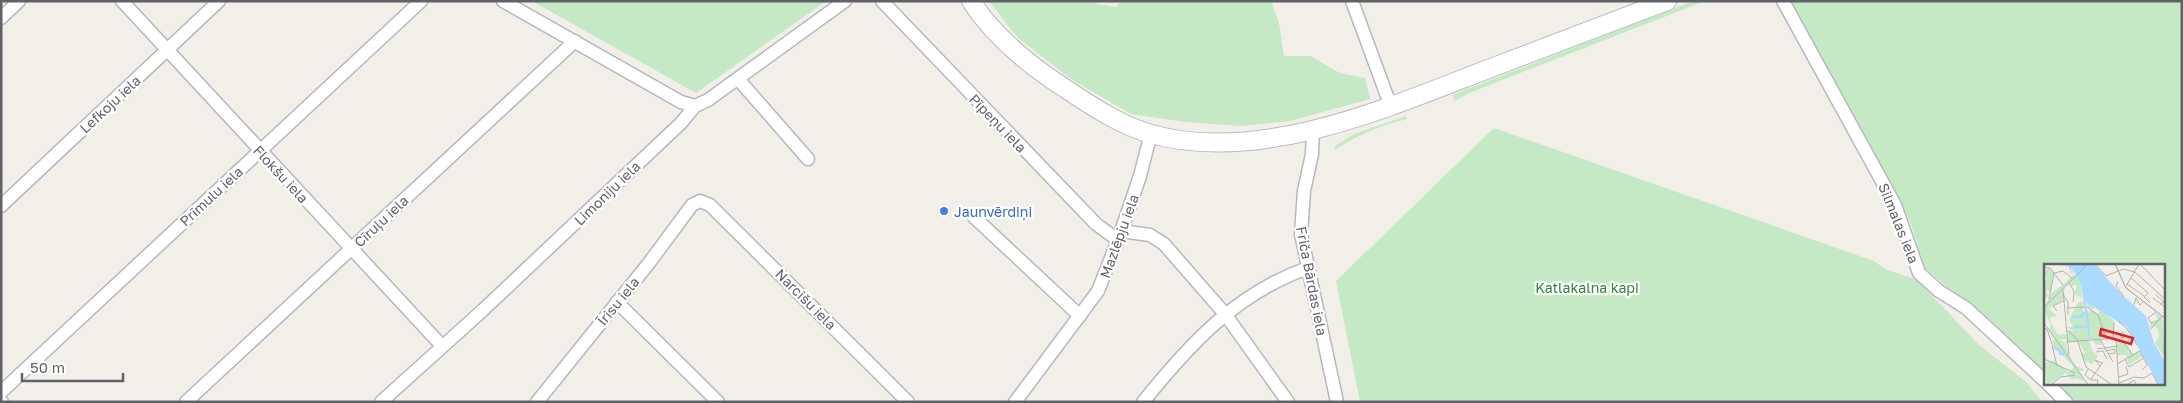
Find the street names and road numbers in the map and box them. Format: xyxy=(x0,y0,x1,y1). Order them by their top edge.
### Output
street label: Lefkoju iela xyxy=(76,72,144,136)
street label: Pīpeņu iela xyxy=(965,90,1030,156)
street label: Flokšu iela xyxy=(250,142,312,206)
street label: Limoniju iela xyxy=(571,157,643,229)
street label: Prīmulu iela xyxy=(176,163,246,229)
street label: Silmalas iela xyxy=(1875,180,1923,266)
street label: Cīruļu iela xyxy=(350,192,412,250)
street label: Mazlēpju iela xyxy=(1096,192,1142,280)
street label: Friča Bārdas iela xyxy=(1293,225,1331,337)
street label: Narcišu iela xyxy=(772,265,840,333)
street label: Īrisu iela xyxy=(593,273,643,329)

